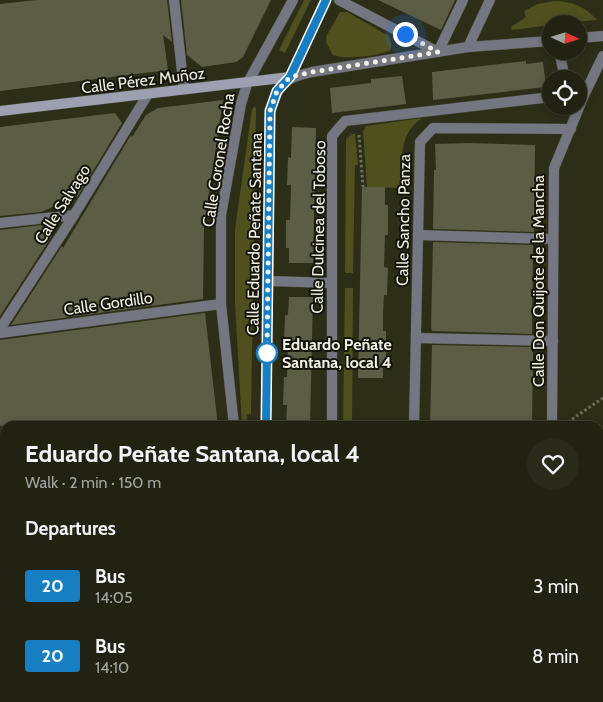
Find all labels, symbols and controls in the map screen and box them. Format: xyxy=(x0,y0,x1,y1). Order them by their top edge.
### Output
north arrow xyxy=(542,15,588,60)
map controls xyxy=(542,15,587,115)
your location xyxy=(393,22,418,47)
street label: Calle Pérez Muñoz xyxy=(80,63,206,98)
button: locate xyxy=(542,70,587,115)
street label: Calle Coronel Rocha xyxy=(199,92,238,228)
street label: Calle Eduardo Peñate Santana xyxy=(243,132,266,336)
street label: Calle Dulcinea del Toboso xyxy=(307,140,330,314)
street label: Calle Sancho Panza xyxy=(393,154,414,286)
street label: Calle Salvago xyxy=(31,161,94,247)
street label: Calle Don Quijote de la Mancha xyxy=(529,175,548,387)
street label: Calle Gordillo xyxy=(62,288,154,319)
place label: Eduardo Peñate Santana, local 4 xyxy=(282,335,392,372)
marker: Eduardo Peñate Santana, local 4 xyxy=(256,342,278,364)
button: heart xyxy=(527,438,579,490)
text: Eduardo Peñate Santana, local 4 xyxy=(25,439,360,468)
text: Walk · 2 min · 150 m xyxy=(25,473,161,492)
text: Departures xyxy=(25,517,116,540)
text: Bus xyxy=(95,565,125,588)
text: 20 xyxy=(41,575,64,597)
text: 3 min xyxy=(533,575,579,598)
text: 14:05 xyxy=(95,588,133,607)
text: Bus xyxy=(95,635,125,658)
text: 20 xyxy=(41,645,64,667)
text: 8 min xyxy=(532,645,579,668)
text: 14:10 xyxy=(95,658,129,677)

